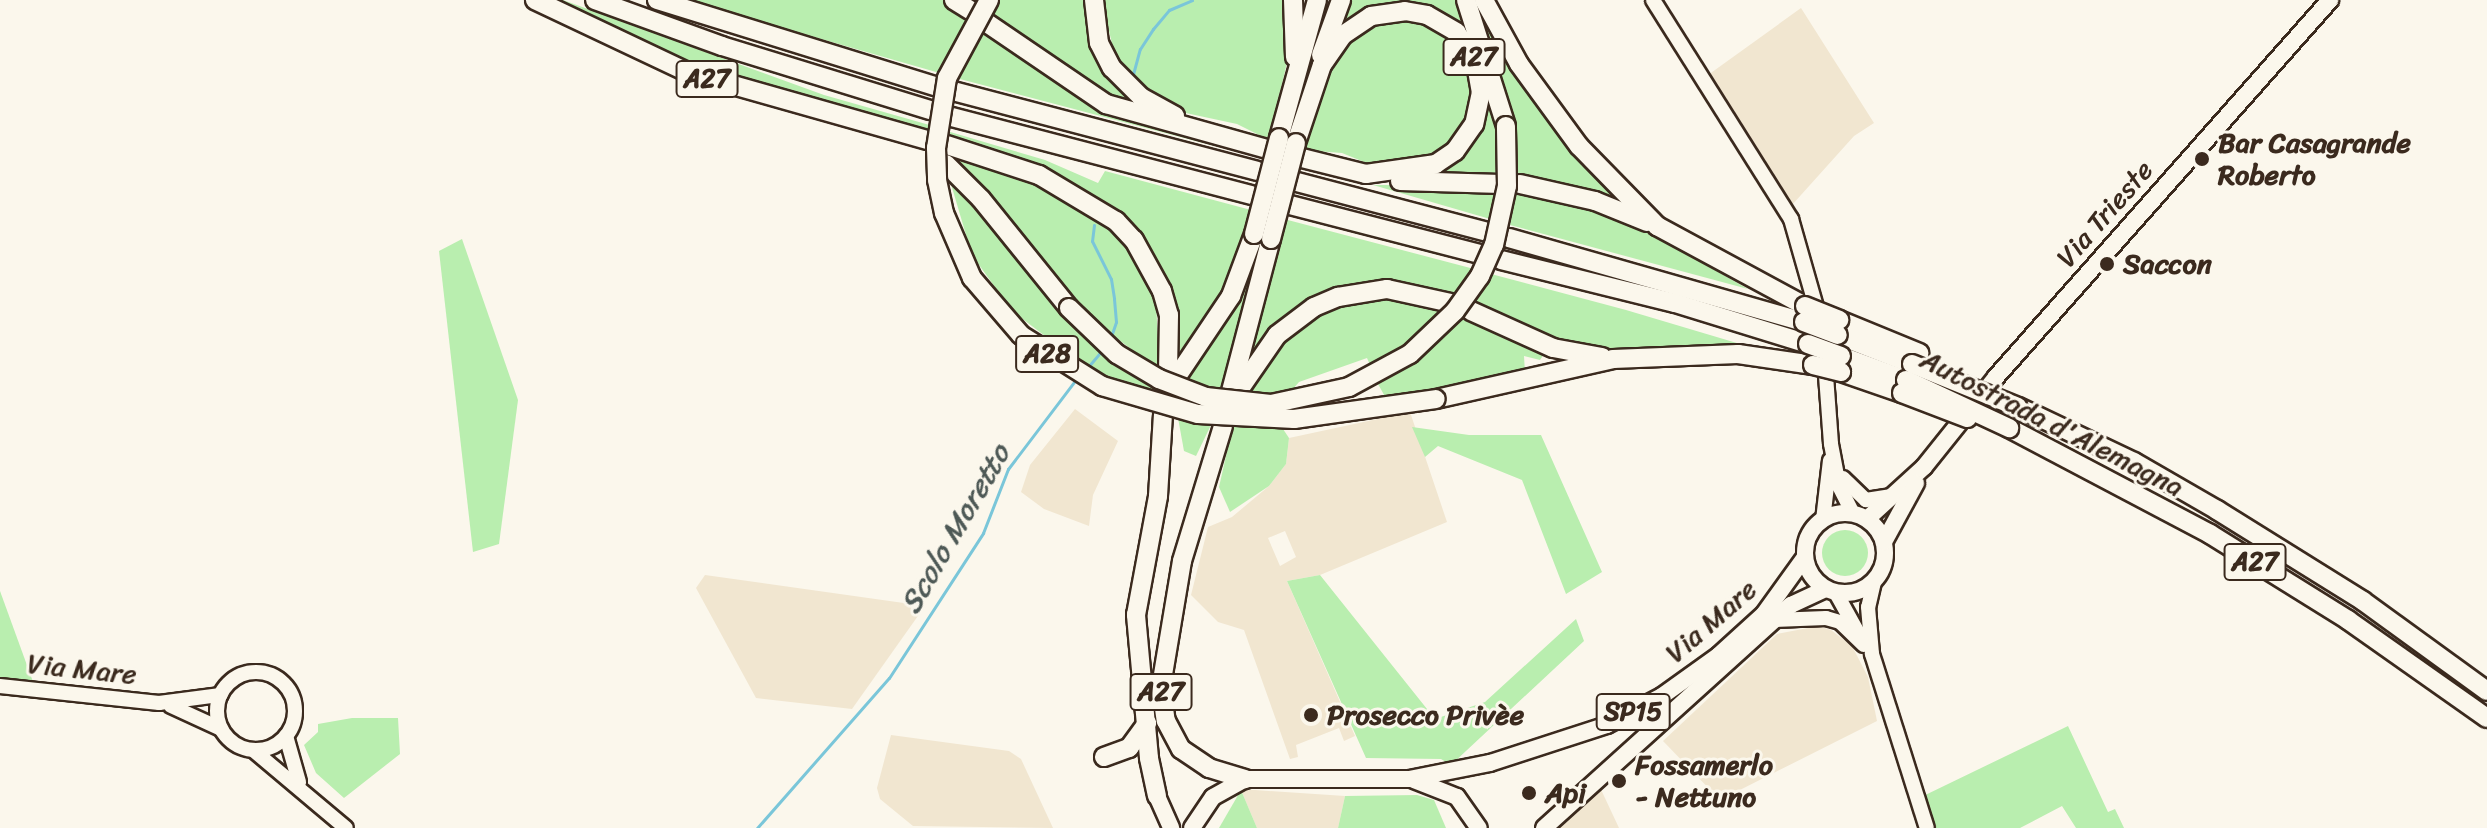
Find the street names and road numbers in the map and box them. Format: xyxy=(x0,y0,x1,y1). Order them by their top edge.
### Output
road number: A27 xyxy=(1442,35,1506,79)
road number: A27 xyxy=(675,57,739,101)
street label: Via Trieste xyxy=(2050,154,2160,274)
road number: A28 xyxy=(1015,332,1079,376)
street label: Autostrada d'Alemagna xyxy=(1915,342,2189,504)
road number: A27 xyxy=(2223,540,2287,584)
street label: Via Mare xyxy=(1659,573,1763,669)
street label: Via Mare xyxy=(26,647,138,691)
road number: A27 xyxy=(1129,670,1193,714)
road number: SP15 xyxy=(1595,690,1671,734)

